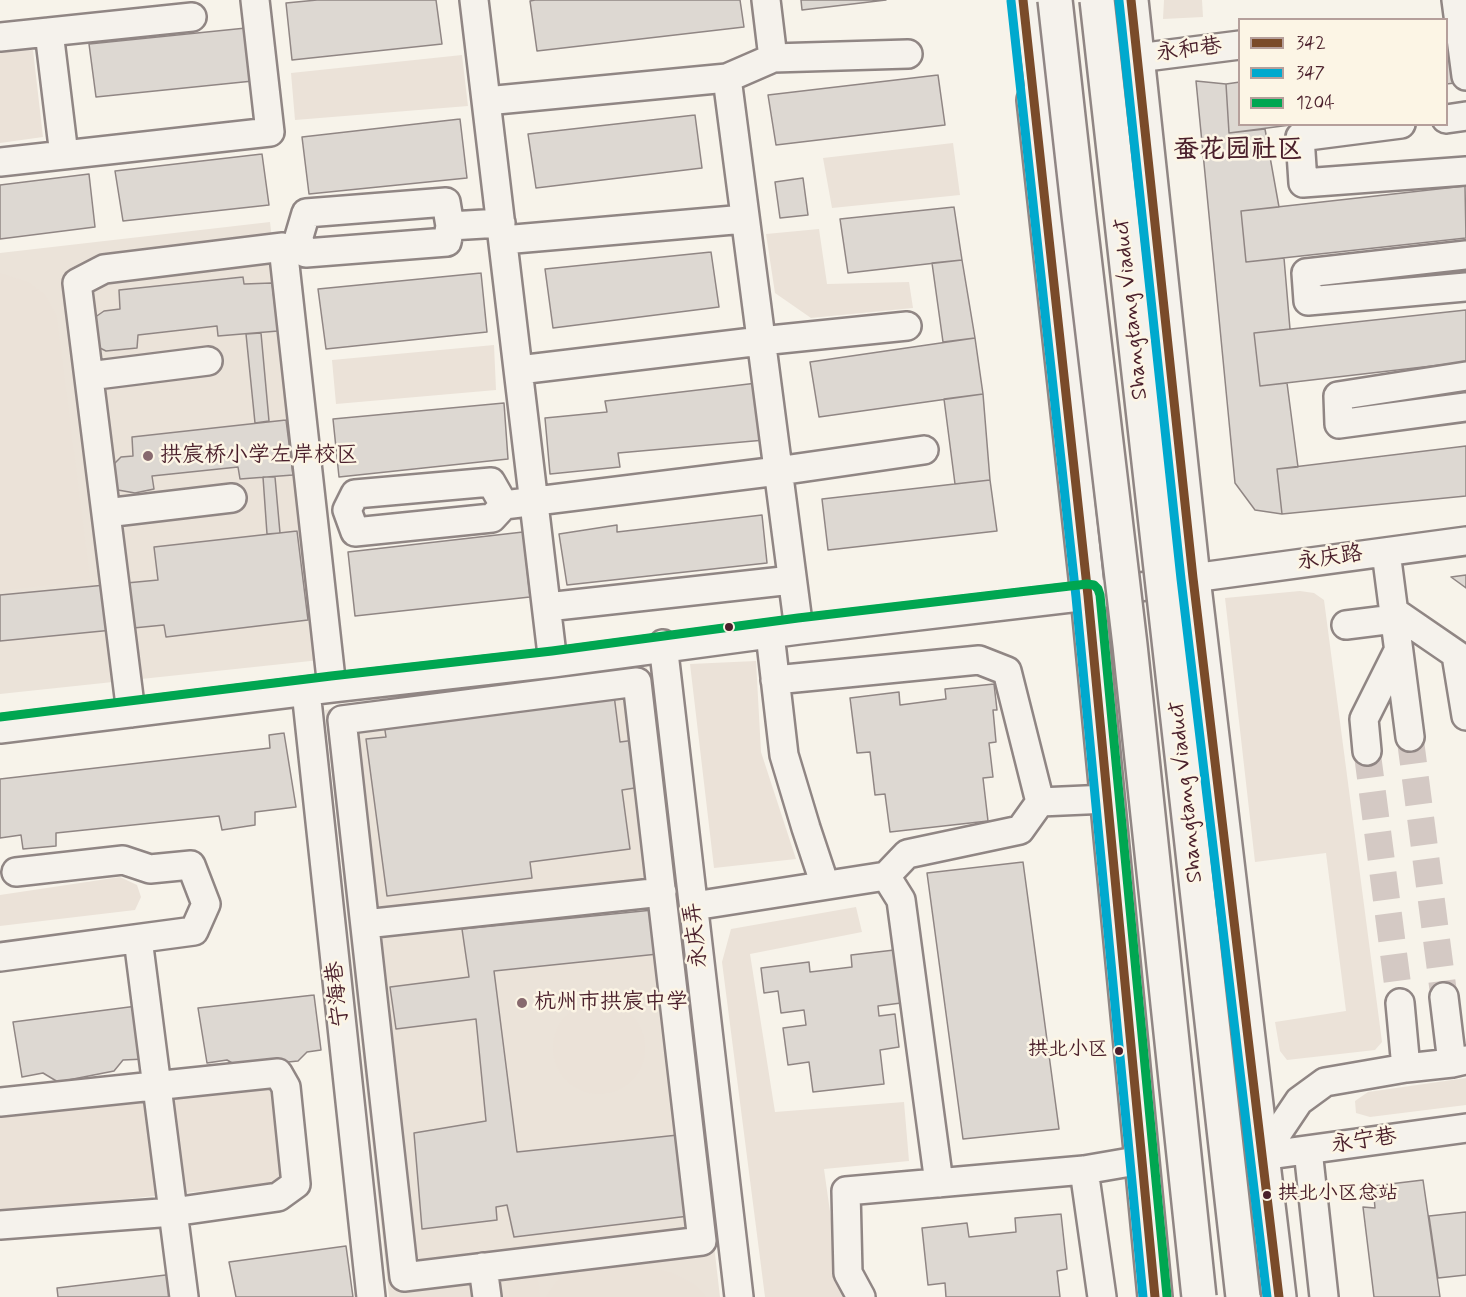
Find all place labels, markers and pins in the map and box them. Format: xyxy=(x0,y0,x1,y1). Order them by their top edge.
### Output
place label: 拱宸桥小学左岸校区 xyxy=(160,443,358,469)
marker: 拱宸桥小学左岸校区 xyxy=(141,449,155,463)
unlabelled marker xyxy=(723,621,735,633)
place label: 杭州市拱宸中学 xyxy=(534,990,688,1016)
marker: 杭州市拱宸中学 xyxy=(515,996,529,1010)
place label: 拱北小区 xyxy=(1028,1039,1108,1063)
marker: 拱北小区 xyxy=(1113,1045,1125,1057)
place label: 拱北小区总站 xyxy=(1278,1183,1398,1207)
marker: 拱北小区总站 xyxy=(1261,1189,1273,1201)

